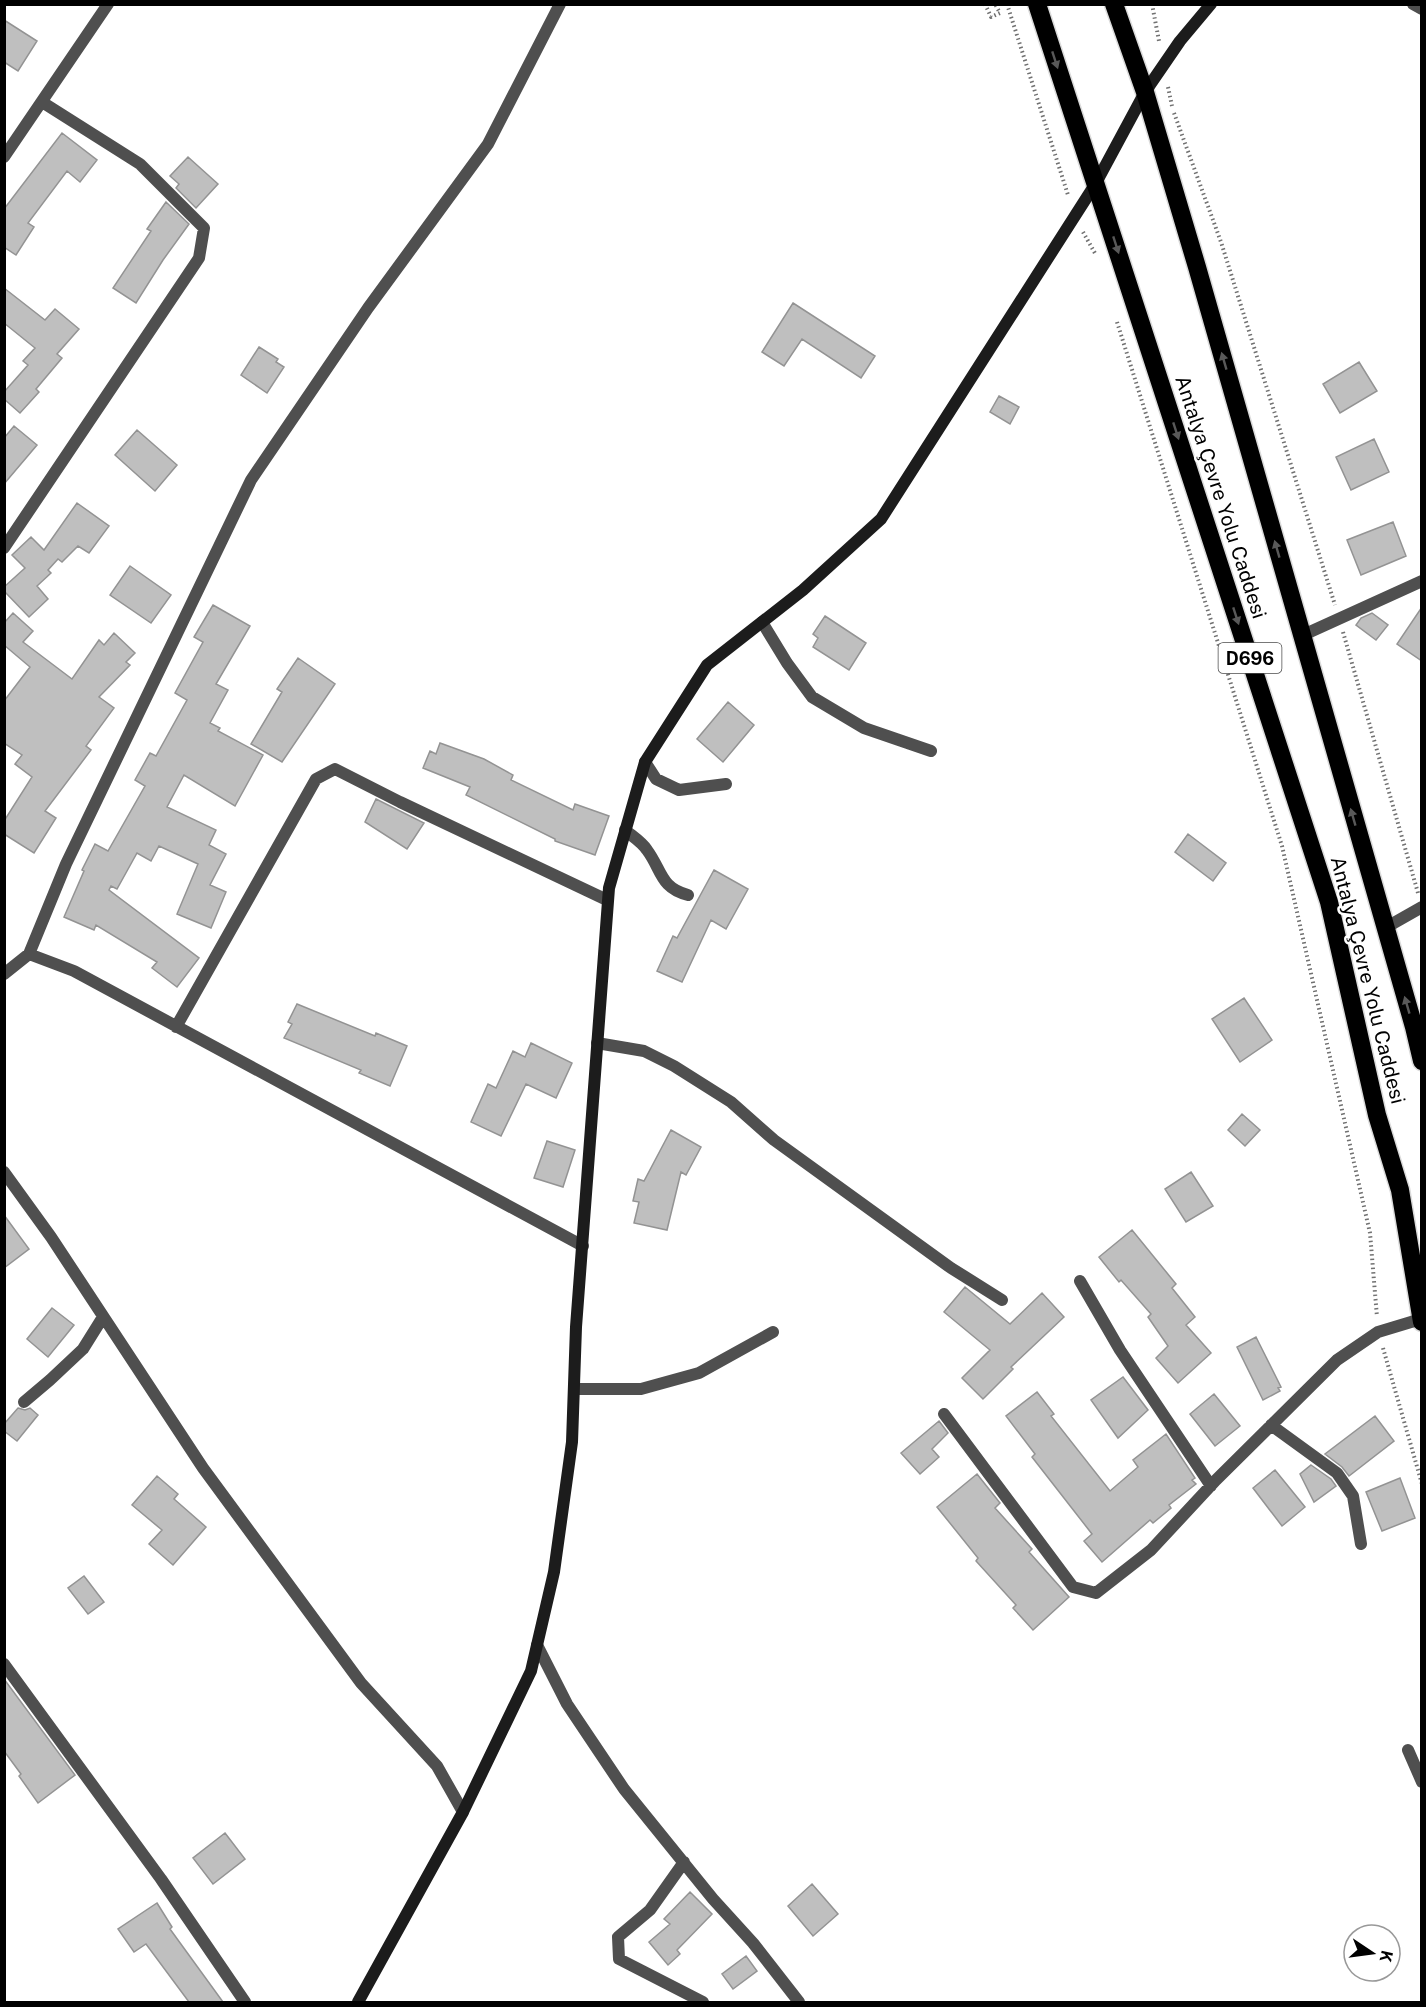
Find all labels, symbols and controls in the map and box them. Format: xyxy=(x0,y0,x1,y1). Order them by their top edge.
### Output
one-way arrow xyxy=(1051,51,1061,69)
one-way arrow xyxy=(1112,236,1122,254)
one-way arrow xyxy=(1219,352,1228,370)
street label: Antalya Çevre Yolu Caddesi xyxy=(1170,372,1272,622)
one-way arrow xyxy=(1172,422,1182,440)
one-way arrow xyxy=(1272,540,1281,558)
one-way arrow xyxy=(1232,607,1242,625)
road number: D696 xyxy=(1218,643,1282,673)
one-way arrow xyxy=(1348,808,1358,826)
street label: Antalya Çevre Yolu Caddesi xyxy=(1326,854,1410,1106)
one-way arrow xyxy=(1402,996,1411,1014)
north arrow xyxy=(1342,1923,1402,1983)
text: K xyxy=(1375,1949,1397,1964)

